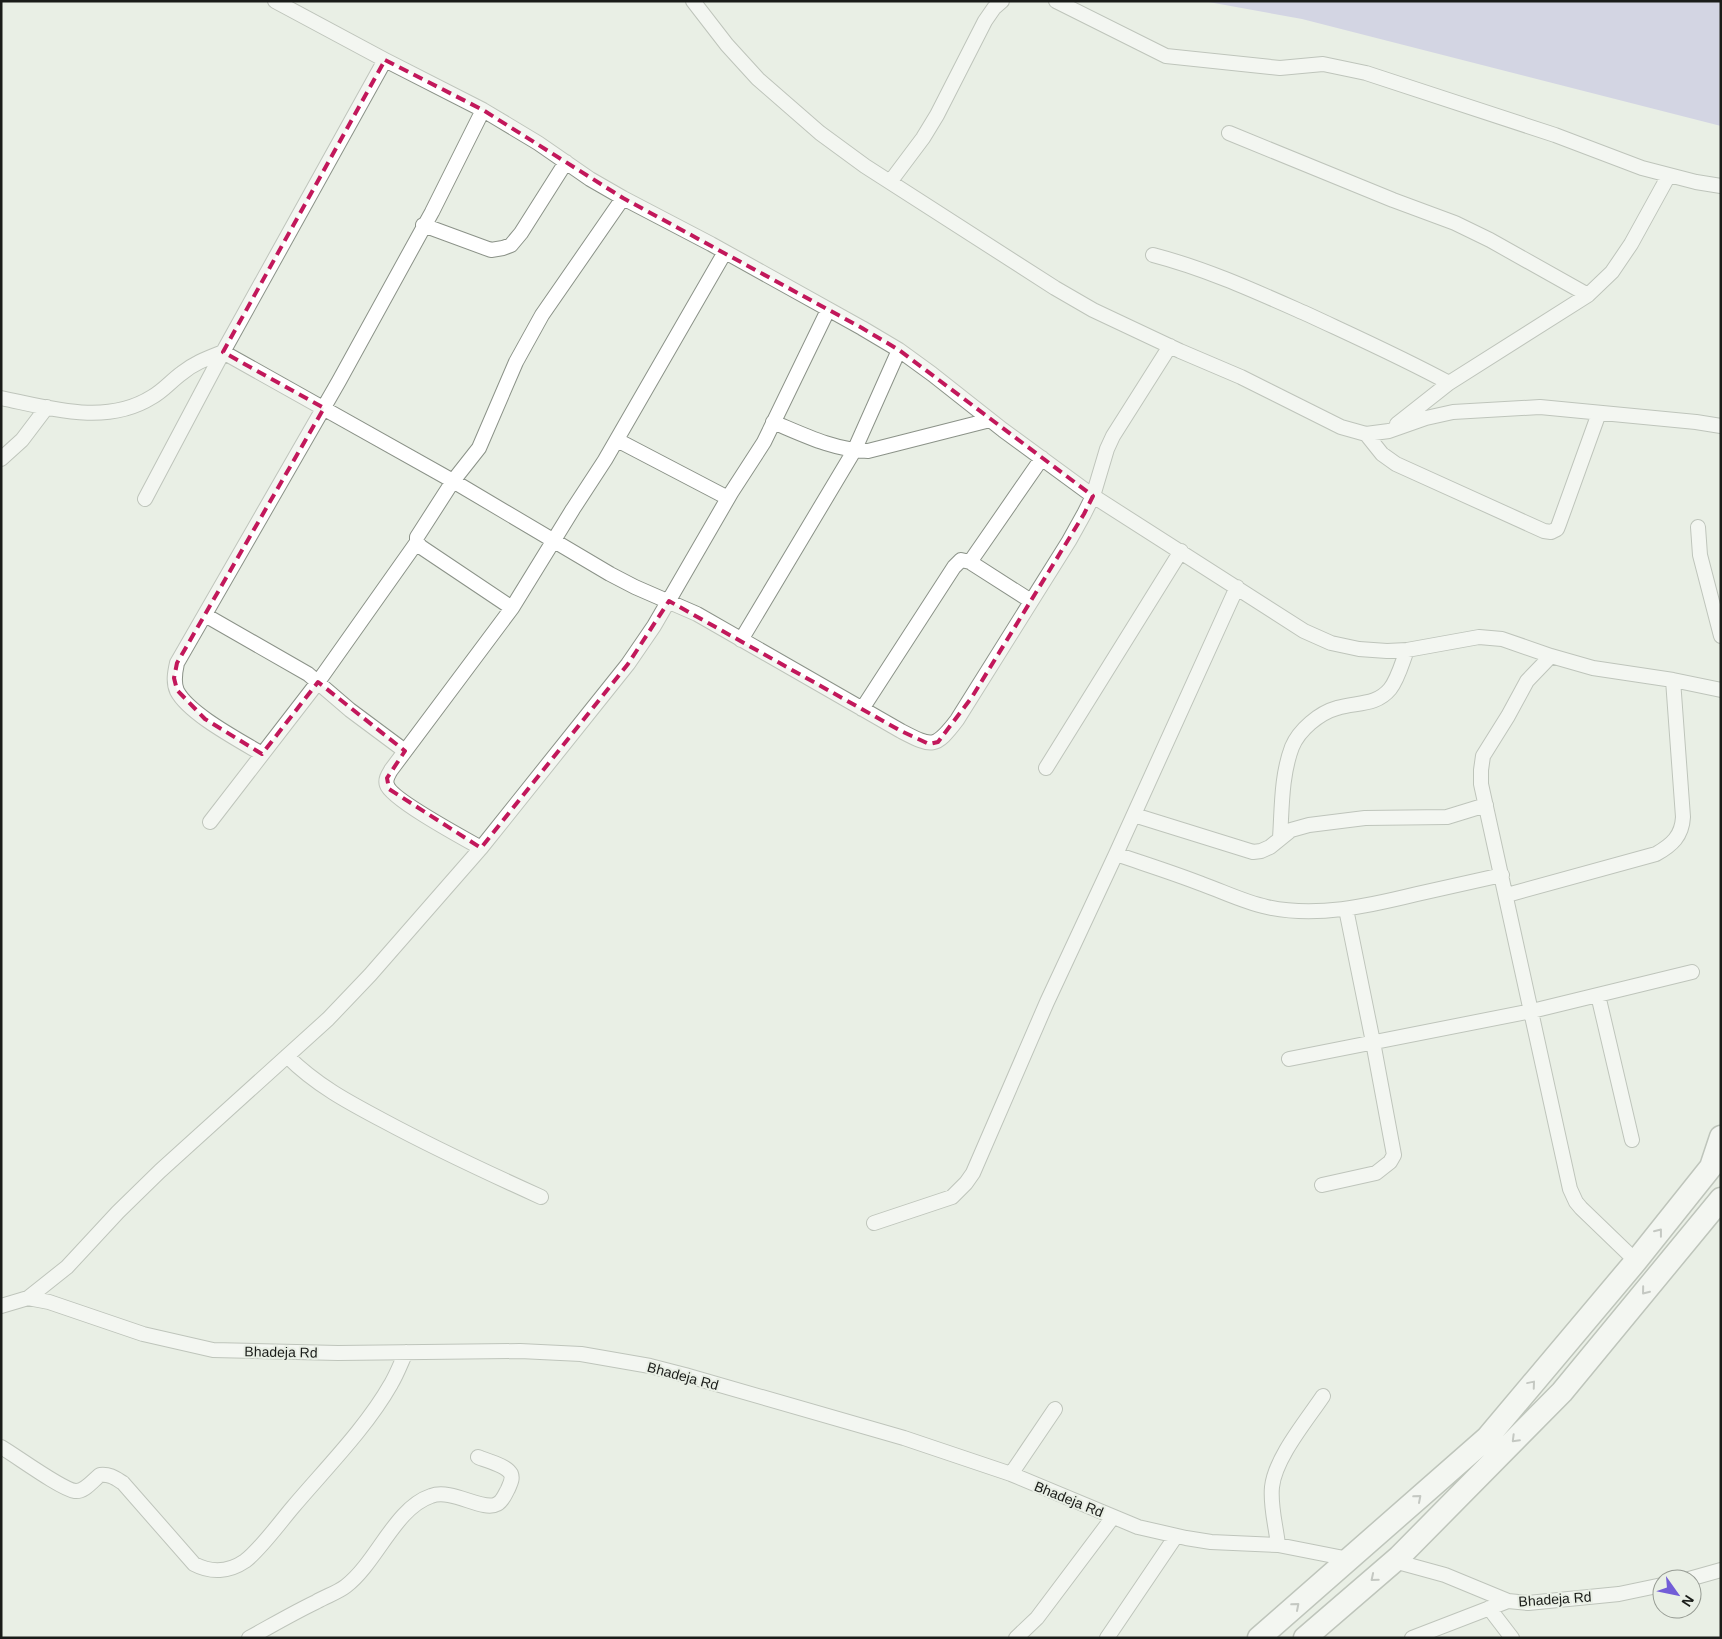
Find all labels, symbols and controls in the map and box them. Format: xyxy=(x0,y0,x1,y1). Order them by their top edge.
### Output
one-way arrow xyxy=(1653,1228,1662,1238)
one-way arrow xyxy=(1643,1285,1651,1294)
street label: Bhadeja Rd xyxy=(244,1343,318,1361)
street label: Bhadeja Rd xyxy=(646,1359,720,1393)
one-way arrow xyxy=(1527,1380,1536,1389)
one-way arrow xyxy=(1512,1434,1521,1443)
street label: Bhadeja Rd xyxy=(1032,1478,1106,1520)
one-way arrow xyxy=(1412,1495,1421,1504)
north arrow xyxy=(1652,1569,1702,1619)
one-way arrow xyxy=(1371,1572,1380,1581)
street label: Bhadeja Rd xyxy=(1518,1588,1592,1610)
text: N xyxy=(1678,1592,1697,1610)
one-way arrow xyxy=(1290,1603,1299,1612)

